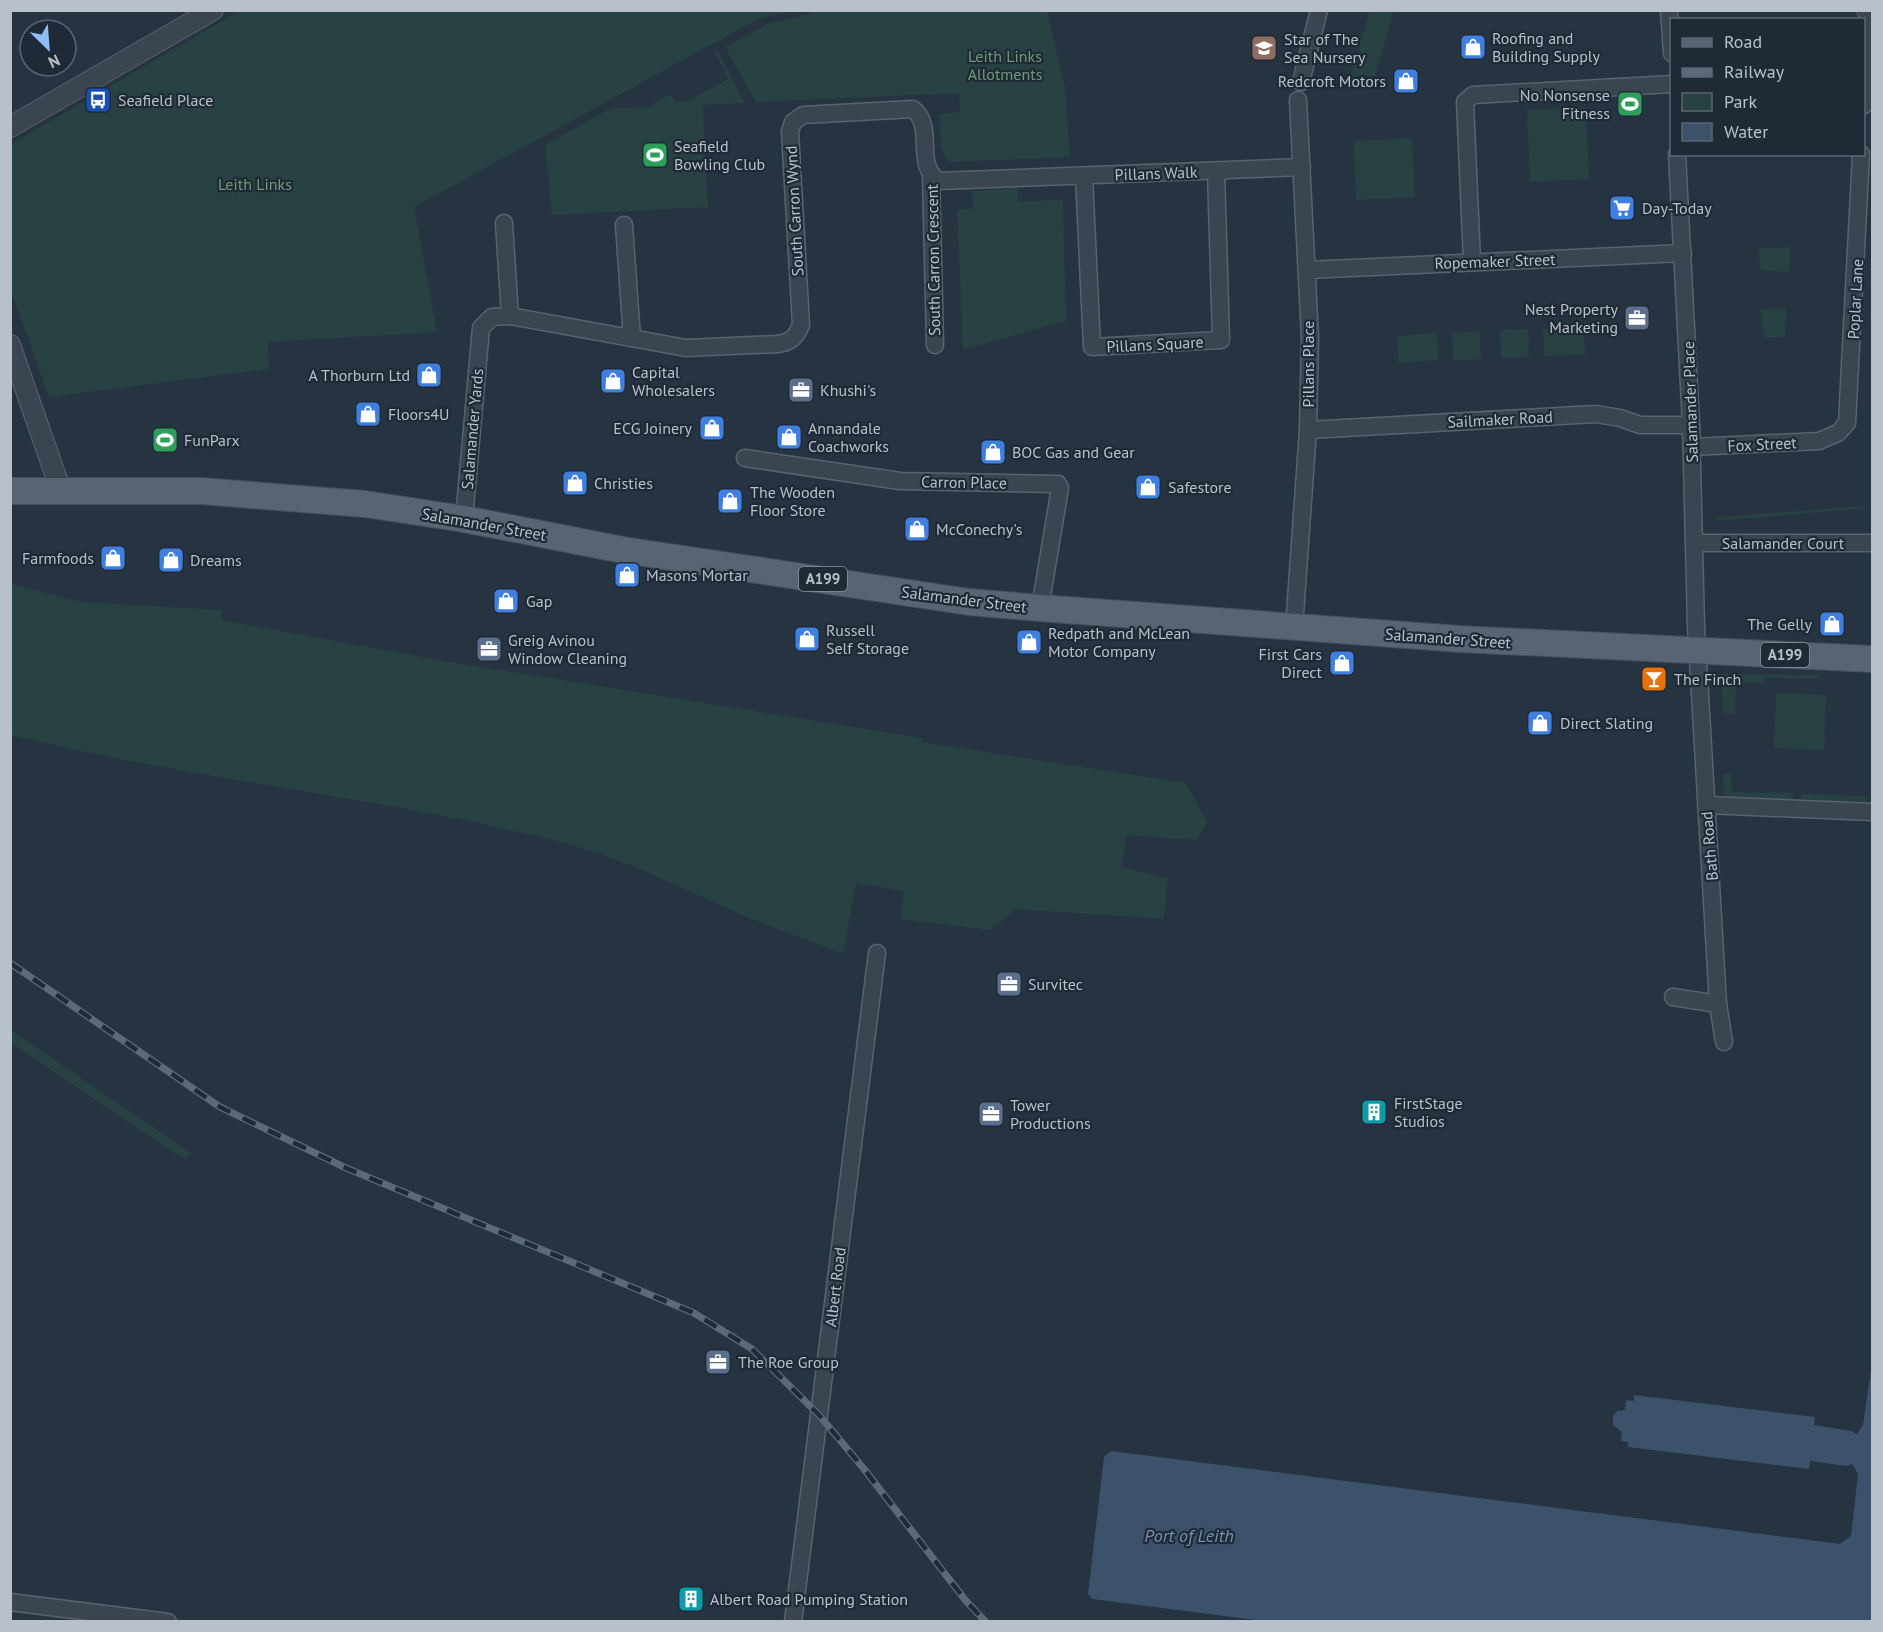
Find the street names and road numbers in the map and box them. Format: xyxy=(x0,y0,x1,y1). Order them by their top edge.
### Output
street label: South Carron Wynd xyxy=(781,145,807,277)
street label: Pillans Walk xyxy=(1114,162,1198,184)
street label: South Carron Crescent xyxy=(922,183,944,336)
street label: Ropemaker Street xyxy=(1434,249,1556,273)
street label: Poplar Lane xyxy=(1843,258,1867,340)
street label: Pillans Place xyxy=(1298,321,1318,407)
street label: Pillans Square xyxy=(1106,331,1204,357)
street label: Salamander Place xyxy=(1678,341,1702,463)
street label: Salamander Yards xyxy=(457,368,487,490)
street label: Sailmaker Road xyxy=(1447,406,1553,432)
street label: Fox Street xyxy=(1727,432,1798,456)
street label: Carron Place xyxy=(921,471,1007,493)
street label: Salamander Street xyxy=(420,503,548,545)
street label: Salamander Court xyxy=(1722,533,1845,553)
road number: A199 xyxy=(799,567,847,591)
street label: Salamander Street xyxy=(900,581,1028,617)
street label: Salamander Street xyxy=(1384,624,1512,652)
road number: A199 xyxy=(1761,643,1809,667)
street label: Bath Road xyxy=(1696,810,1722,882)
street label: Albert Road xyxy=(820,1246,850,1328)

